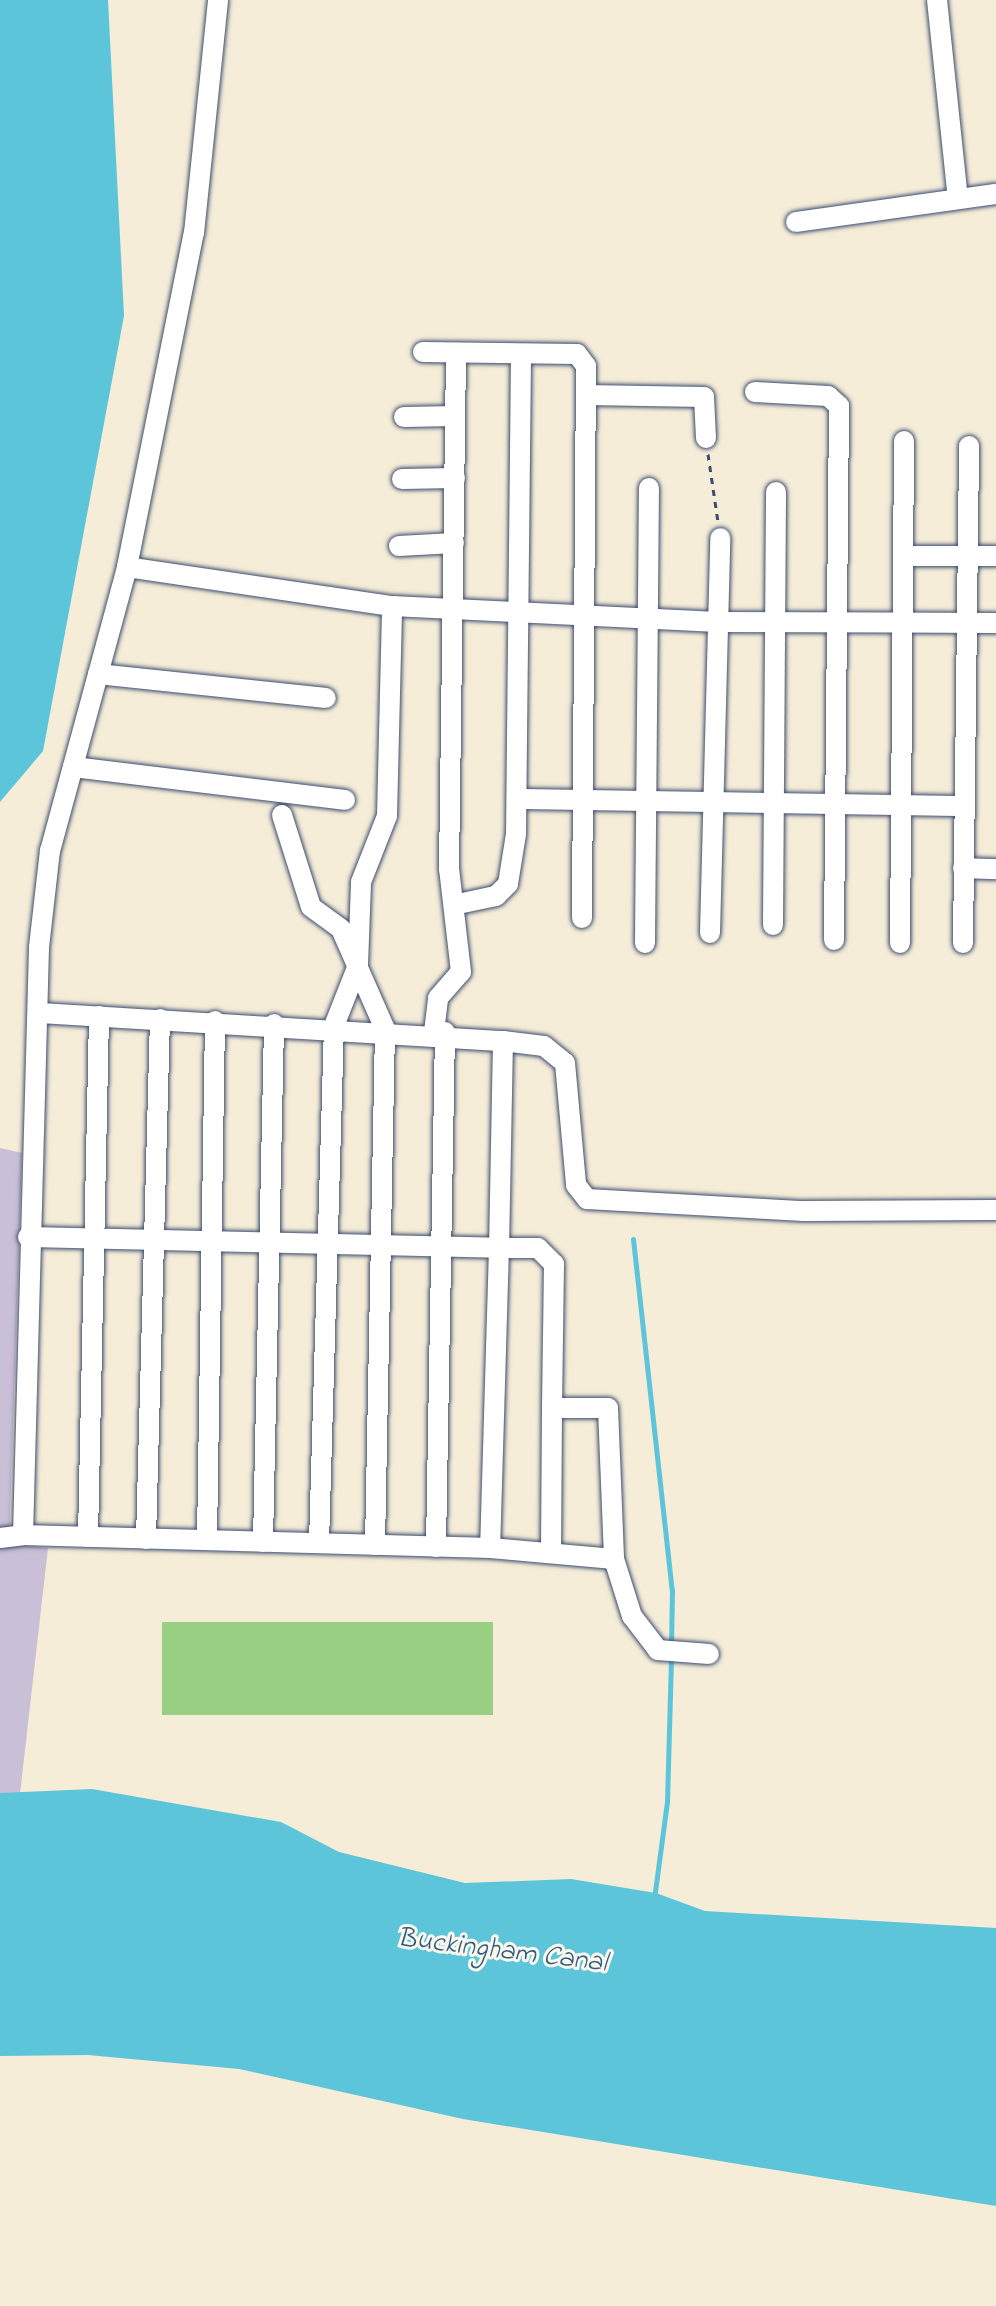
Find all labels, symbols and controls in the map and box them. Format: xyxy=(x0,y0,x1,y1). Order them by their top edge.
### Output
water label: Buckingham Canal xyxy=(395,1922,609,1982)

